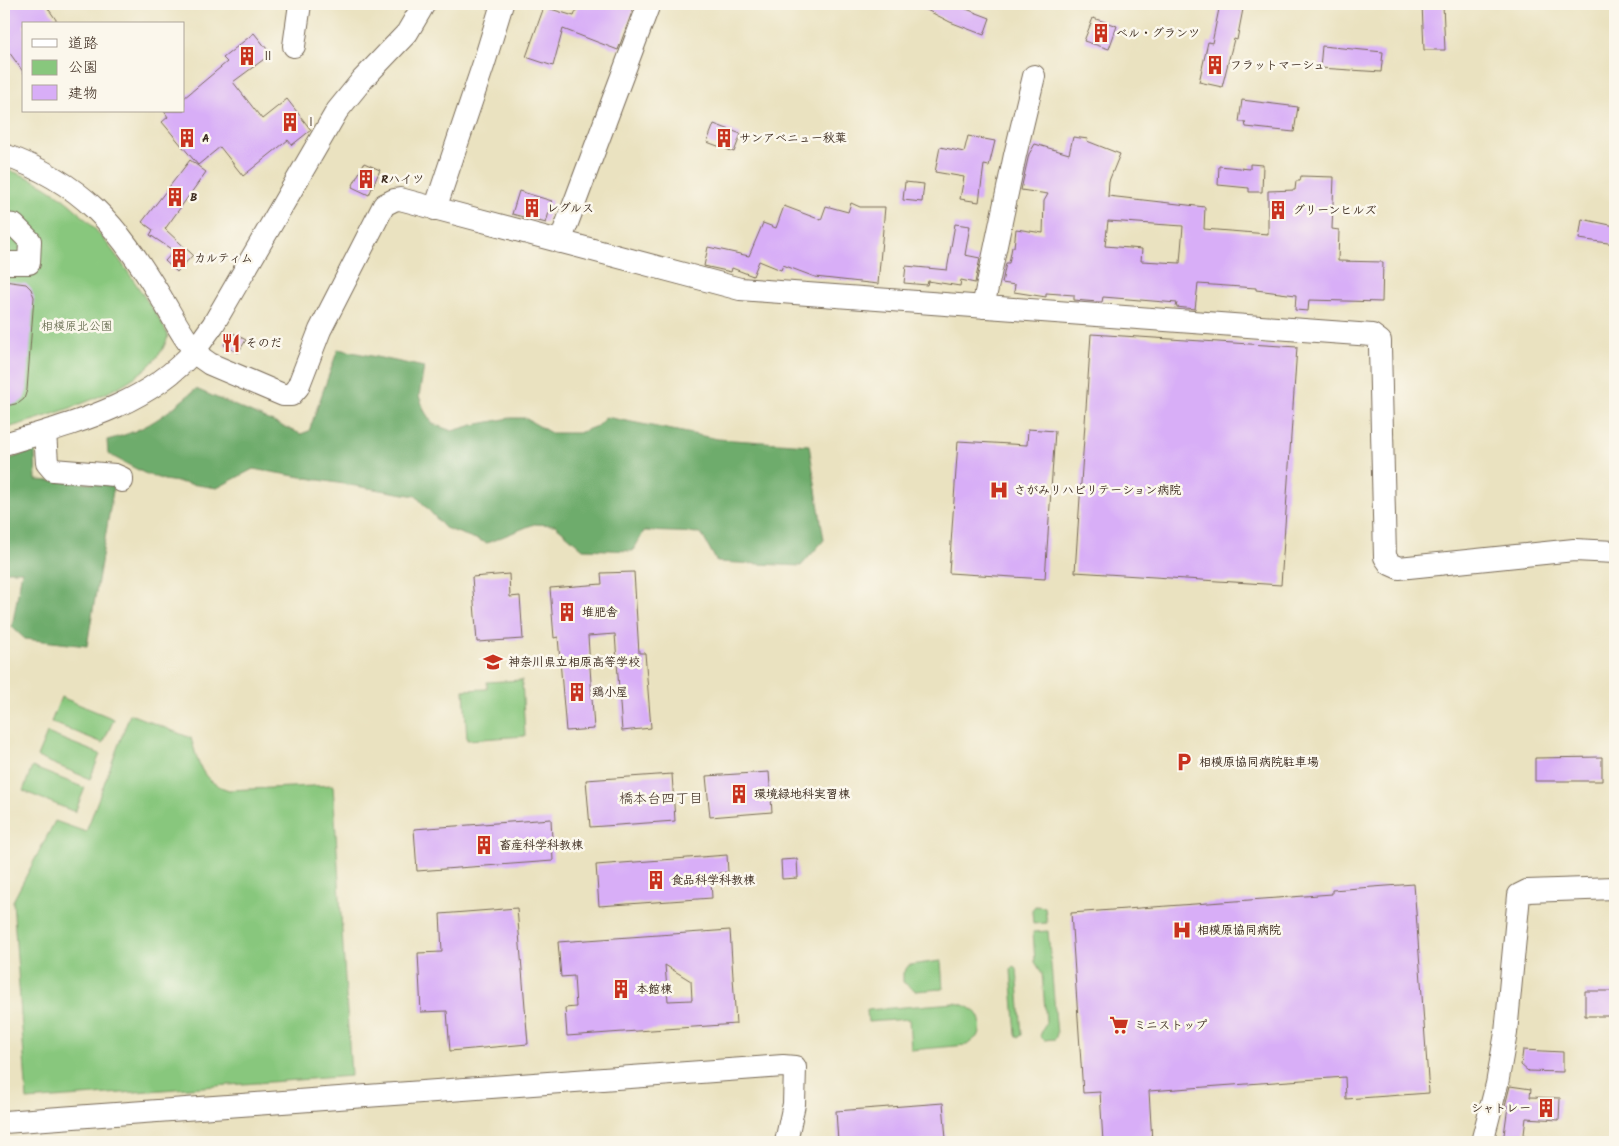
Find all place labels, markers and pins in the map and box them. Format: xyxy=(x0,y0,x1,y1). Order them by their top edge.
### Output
building icon: ベル・グランツ xyxy=(1090,22,1112,44)
place label: ベル・グランツ xyxy=(1116,24,1200,43)
building icon: Ⅱ xyxy=(236,45,258,67)
place label: Ⅱ xyxy=(262,47,274,66)
building icon: フラットマーシュ xyxy=(1204,54,1226,76)
place label: フラットマーシュ xyxy=(1230,56,1325,75)
building icon: Ⅰ xyxy=(279,111,301,133)
place label: Ⅰ xyxy=(305,113,317,132)
building icon: A xyxy=(176,127,198,149)
building icon: サンアベニュー秋葉 xyxy=(713,127,735,149)
place label: A xyxy=(202,129,210,148)
place label: サンアベニュー秋葉 xyxy=(739,129,847,148)
building icon: Rハイツ xyxy=(355,168,377,190)
place label: Rハイツ xyxy=(381,170,424,189)
building icon: B xyxy=(164,186,186,208)
place label: B xyxy=(190,188,198,207)
building icon: レグルス xyxy=(521,197,543,219)
place label: レグルス xyxy=(547,199,594,218)
building icon: グリーンヒルズ xyxy=(1267,199,1289,221)
place label: グリーンヒルズ xyxy=(1293,201,1377,220)
building icon: カルティム xyxy=(168,247,190,269)
place label: カルティム xyxy=(194,249,253,268)
restaurant icon: そのだ xyxy=(220,332,242,354)
place label: そのだ xyxy=(246,334,282,353)
hospital icon: さがみリハビリテーション病院 xyxy=(988,479,1010,501)
place label: さがみリハビリテーション病院 xyxy=(1014,481,1181,500)
building icon: 堆肥舎 xyxy=(556,601,578,623)
place label: 堆肥舎 xyxy=(582,603,618,622)
school or university icon: 神奈川県立相原高等学校 xyxy=(482,651,504,673)
place label: 神奈川県立相原高等学校 xyxy=(508,653,640,672)
building icon: 鶏小屋 xyxy=(566,681,588,703)
place label: 鶏小屋 xyxy=(592,683,628,702)
parking icon: 相模原協同病院駐車場 xyxy=(1173,751,1195,773)
place label: 相模原協同病院駐車場 xyxy=(1199,753,1319,772)
building icon: 環境緑地科実習棟 xyxy=(728,783,750,805)
place label: 環境緑地科実習棟 xyxy=(754,785,850,804)
building icon: 畜産科学科教棟 xyxy=(473,834,495,856)
place label: 畜産科学科教棟 xyxy=(499,836,583,855)
building icon: 食品科学科教棟 xyxy=(645,869,667,891)
place label: 食品科学科教棟 xyxy=(671,871,755,890)
hospital icon: 相模原協同病院 xyxy=(1171,919,1193,941)
place label: 相模原協同病院 xyxy=(1197,921,1281,940)
building icon: 本館棟 xyxy=(610,978,632,1000)
place label: 本館棟 xyxy=(636,980,672,999)
supermarket icon: ミニストップ xyxy=(1108,1014,1130,1036)
place label: ミニストップ xyxy=(1134,1016,1207,1035)
building icon: シャトレー xyxy=(1535,1097,1557,1119)
place label: シャトレー xyxy=(1471,1099,1531,1118)

